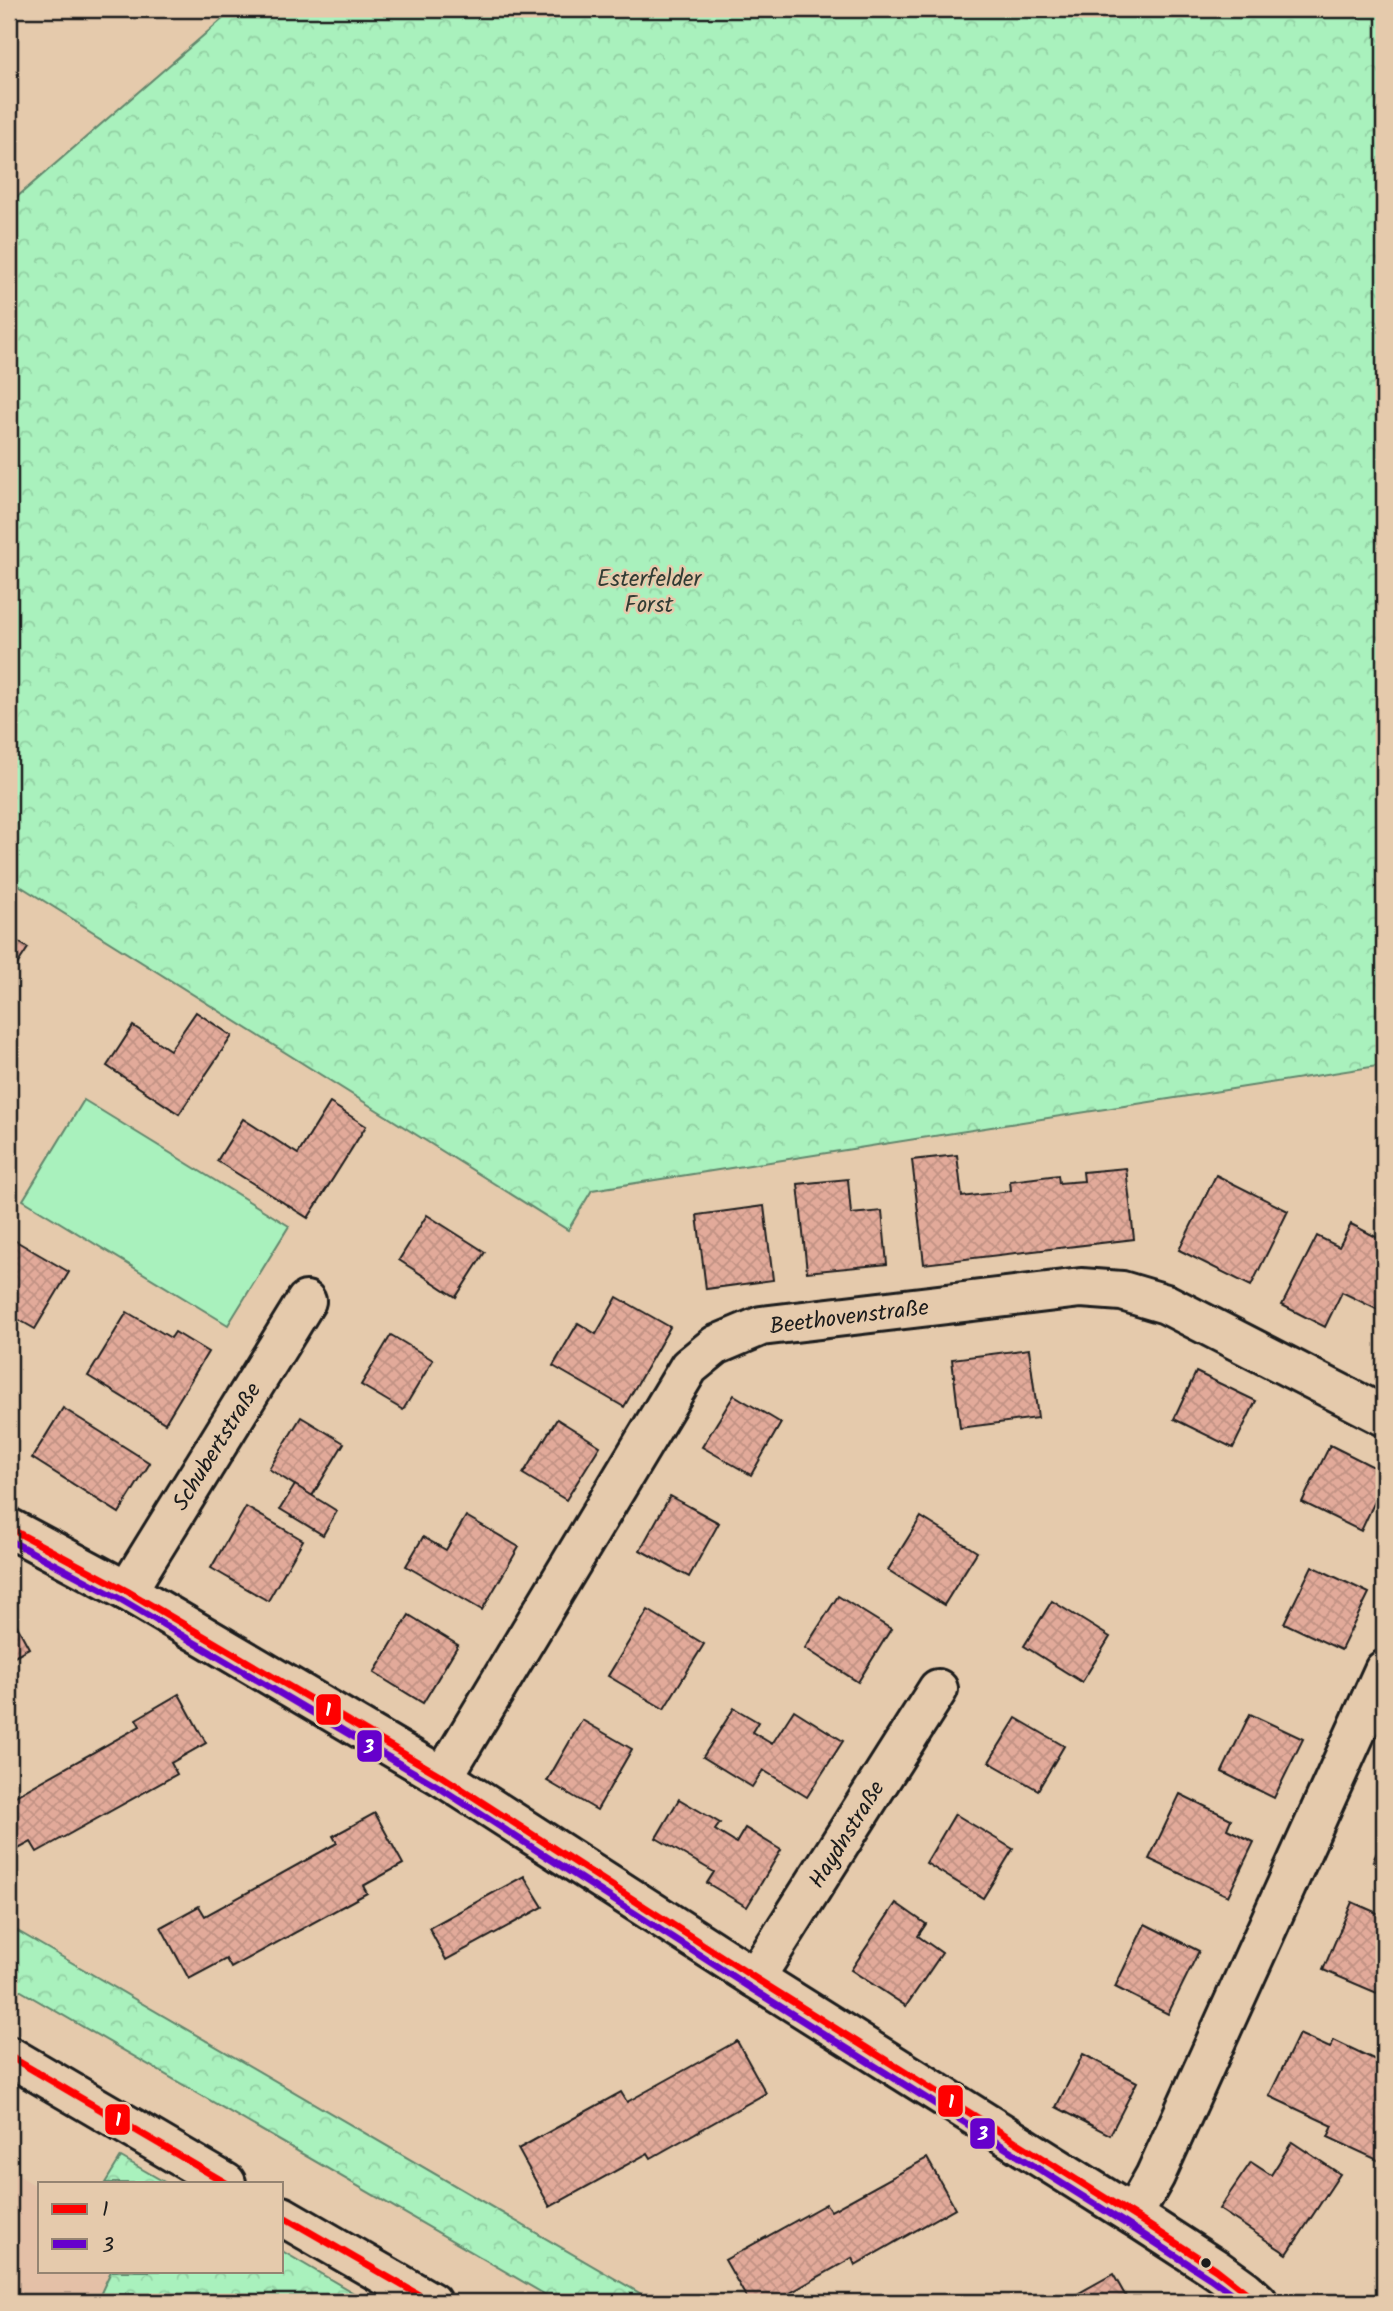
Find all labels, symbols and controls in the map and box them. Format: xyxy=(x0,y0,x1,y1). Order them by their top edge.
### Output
park label: Esterfelder Forst xyxy=(597,562,702,624)
street label: Beethovenstraße xyxy=(768,1290,931,1346)
street label: Schubertstraße xyxy=(164,1376,272,1518)
line badge: 1 xyxy=(315,1693,342,1726)
text: 1 xyxy=(325,1696,331,1726)
line badge: 3 xyxy=(356,1729,383,1763)
text: 3 xyxy=(363,1733,374,1763)
street label: Haydnstraße xyxy=(800,1774,895,1896)
line badge: 1 xyxy=(937,2084,964,2118)
text: 1 xyxy=(948,2088,954,2118)
line badge: 1 xyxy=(104,2103,131,2136)
text: 1 xyxy=(115,2106,121,2136)
line badge: 3 xyxy=(969,2117,996,2150)
text: 3 xyxy=(977,2120,988,2150)
legend xyxy=(38,2182,284,2272)
text: 1 xyxy=(102,2194,109,2227)
text: 3 xyxy=(102,2230,114,2263)
unlabelled marker xyxy=(1199,2256,1213,2270)

